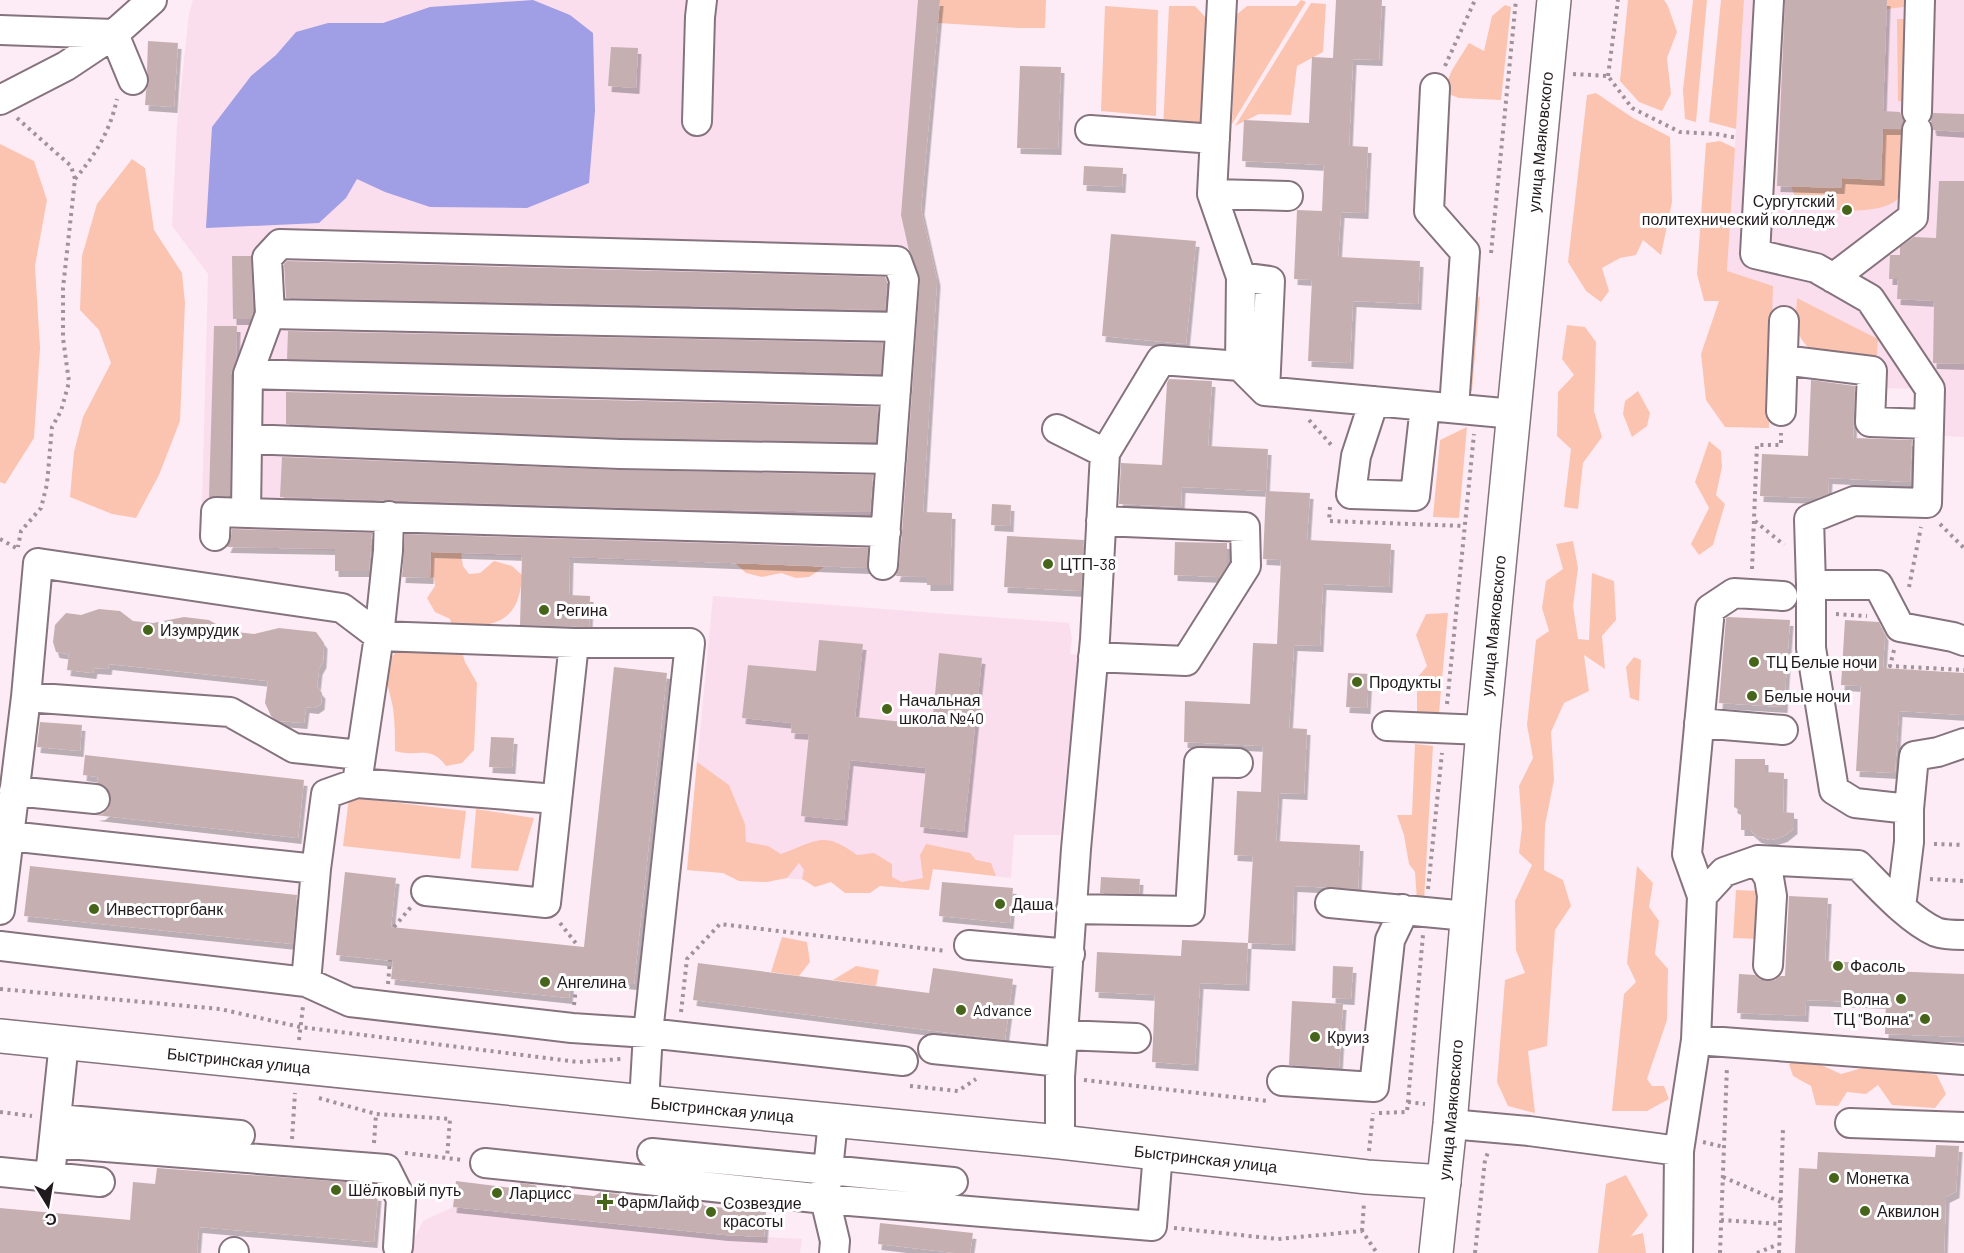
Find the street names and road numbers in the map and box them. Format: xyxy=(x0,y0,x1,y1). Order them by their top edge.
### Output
street label: улица Маяковского xyxy=(1523,71,1556,213)
street label: улица Маяковского xyxy=(1476,554,1509,697)
street label: улица Маяковского xyxy=(1434,1039,1466,1181)
street label: Быстринская улица xyxy=(166,1043,312,1077)
street label: Быстринская улица xyxy=(650,1093,795,1125)
street label: Быстринская улица xyxy=(1133,1141,1279,1176)

